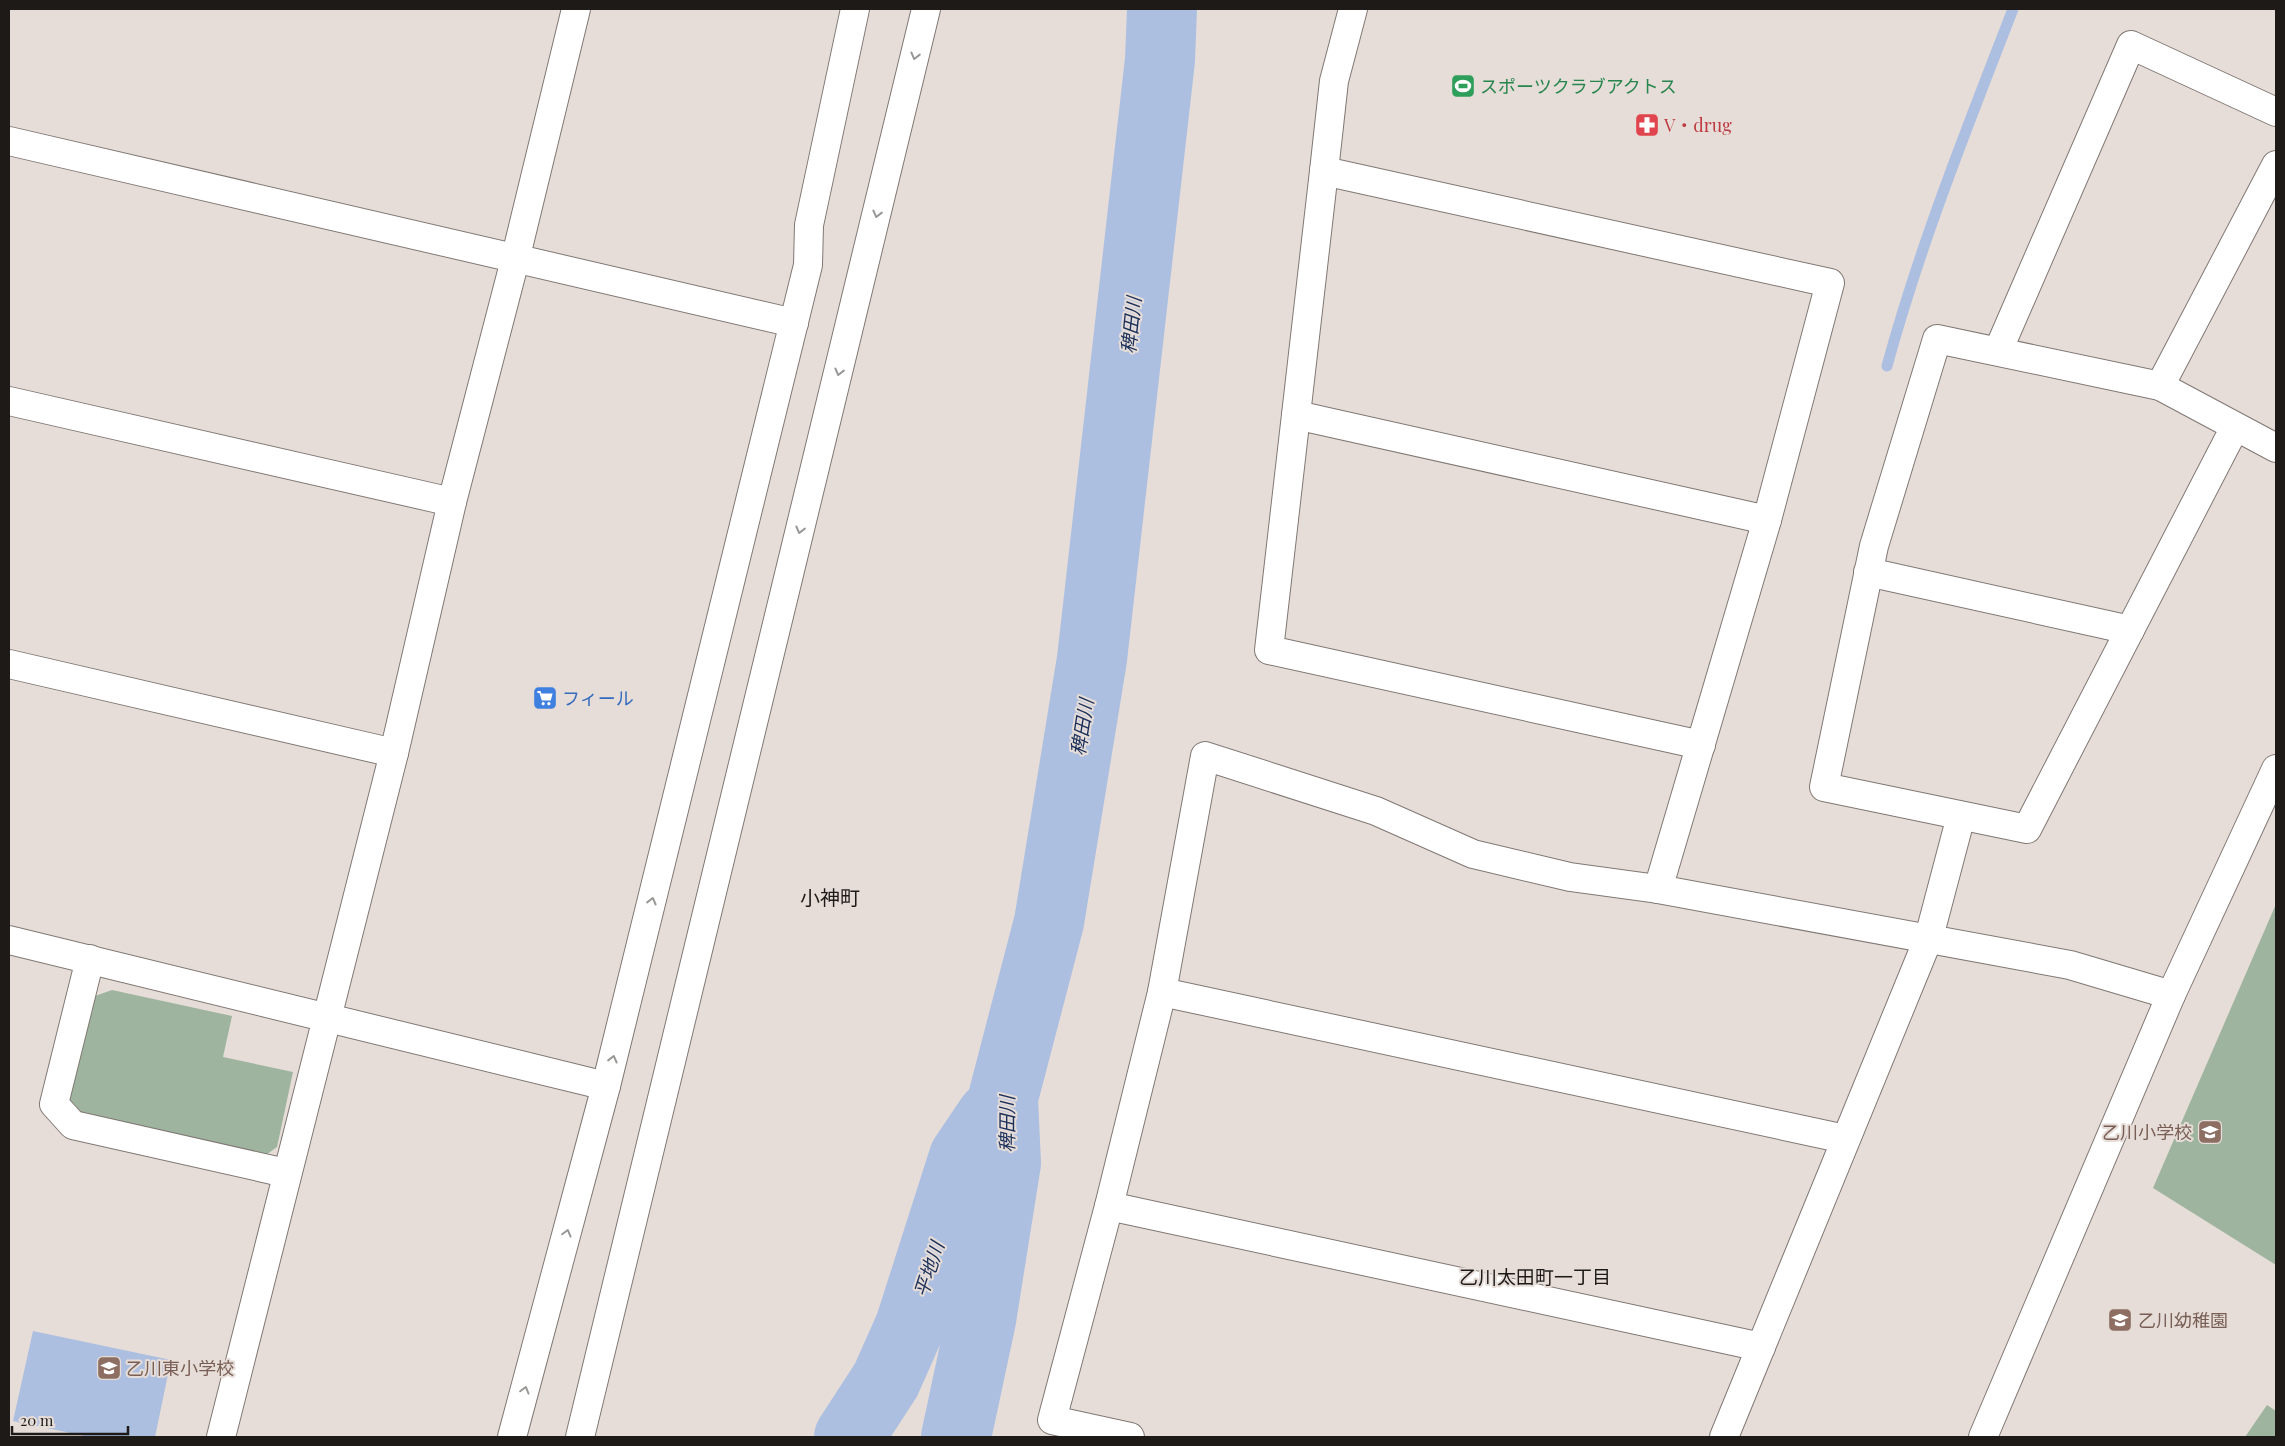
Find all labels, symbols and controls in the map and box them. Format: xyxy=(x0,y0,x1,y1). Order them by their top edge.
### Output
one-way arrow xyxy=(910,52,921,61)
sports icon: スポーツクラブアクトス xyxy=(1450,73,1476,99)
place label: スポーツクラブアクトス xyxy=(1480,74,1677,98)
pharmacy icon: V・drug xyxy=(1634,112,1660,138)
place label: V・drug xyxy=(1663,113,1732,137)
one-way arrow xyxy=(872,210,883,219)
water label: 稗田川 xyxy=(1114,293,1146,355)
one-way arrow xyxy=(834,368,845,377)
one-way arrow xyxy=(796,525,806,533)
supermarket icon: フィール xyxy=(532,685,558,711)
place label: フィール xyxy=(562,686,634,710)
water label: 稗田川 xyxy=(1064,695,1099,757)
district label: 小神町 xyxy=(800,883,860,910)
one-way arrow xyxy=(646,897,657,906)
one-way arrow xyxy=(607,1055,618,1064)
water label: 稗田川 xyxy=(993,1094,1019,1153)
school or university icon: 乙川小学校 xyxy=(2197,1119,2223,1145)
place label: 乙川小学校 xyxy=(2102,1120,2192,1144)
one-way arrow xyxy=(561,1229,572,1238)
water label: 平地川 xyxy=(907,1236,950,1300)
district label: 乙川太田町一丁目 xyxy=(1459,1263,1611,1289)
school or university icon: 乙川幼稚園 xyxy=(2107,1307,2133,1333)
place label: 乙川幼稚園 xyxy=(2138,1308,2228,1332)
school or university icon: 乙川東小学校 xyxy=(96,1355,122,1381)
place label: 乙川東小学校 xyxy=(126,1356,234,1380)
one-way arrow xyxy=(519,1387,529,1395)
scale bar xyxy=(12,1404,129,1436)
text: 20 m xyxy=(20,1410,54,1430)

